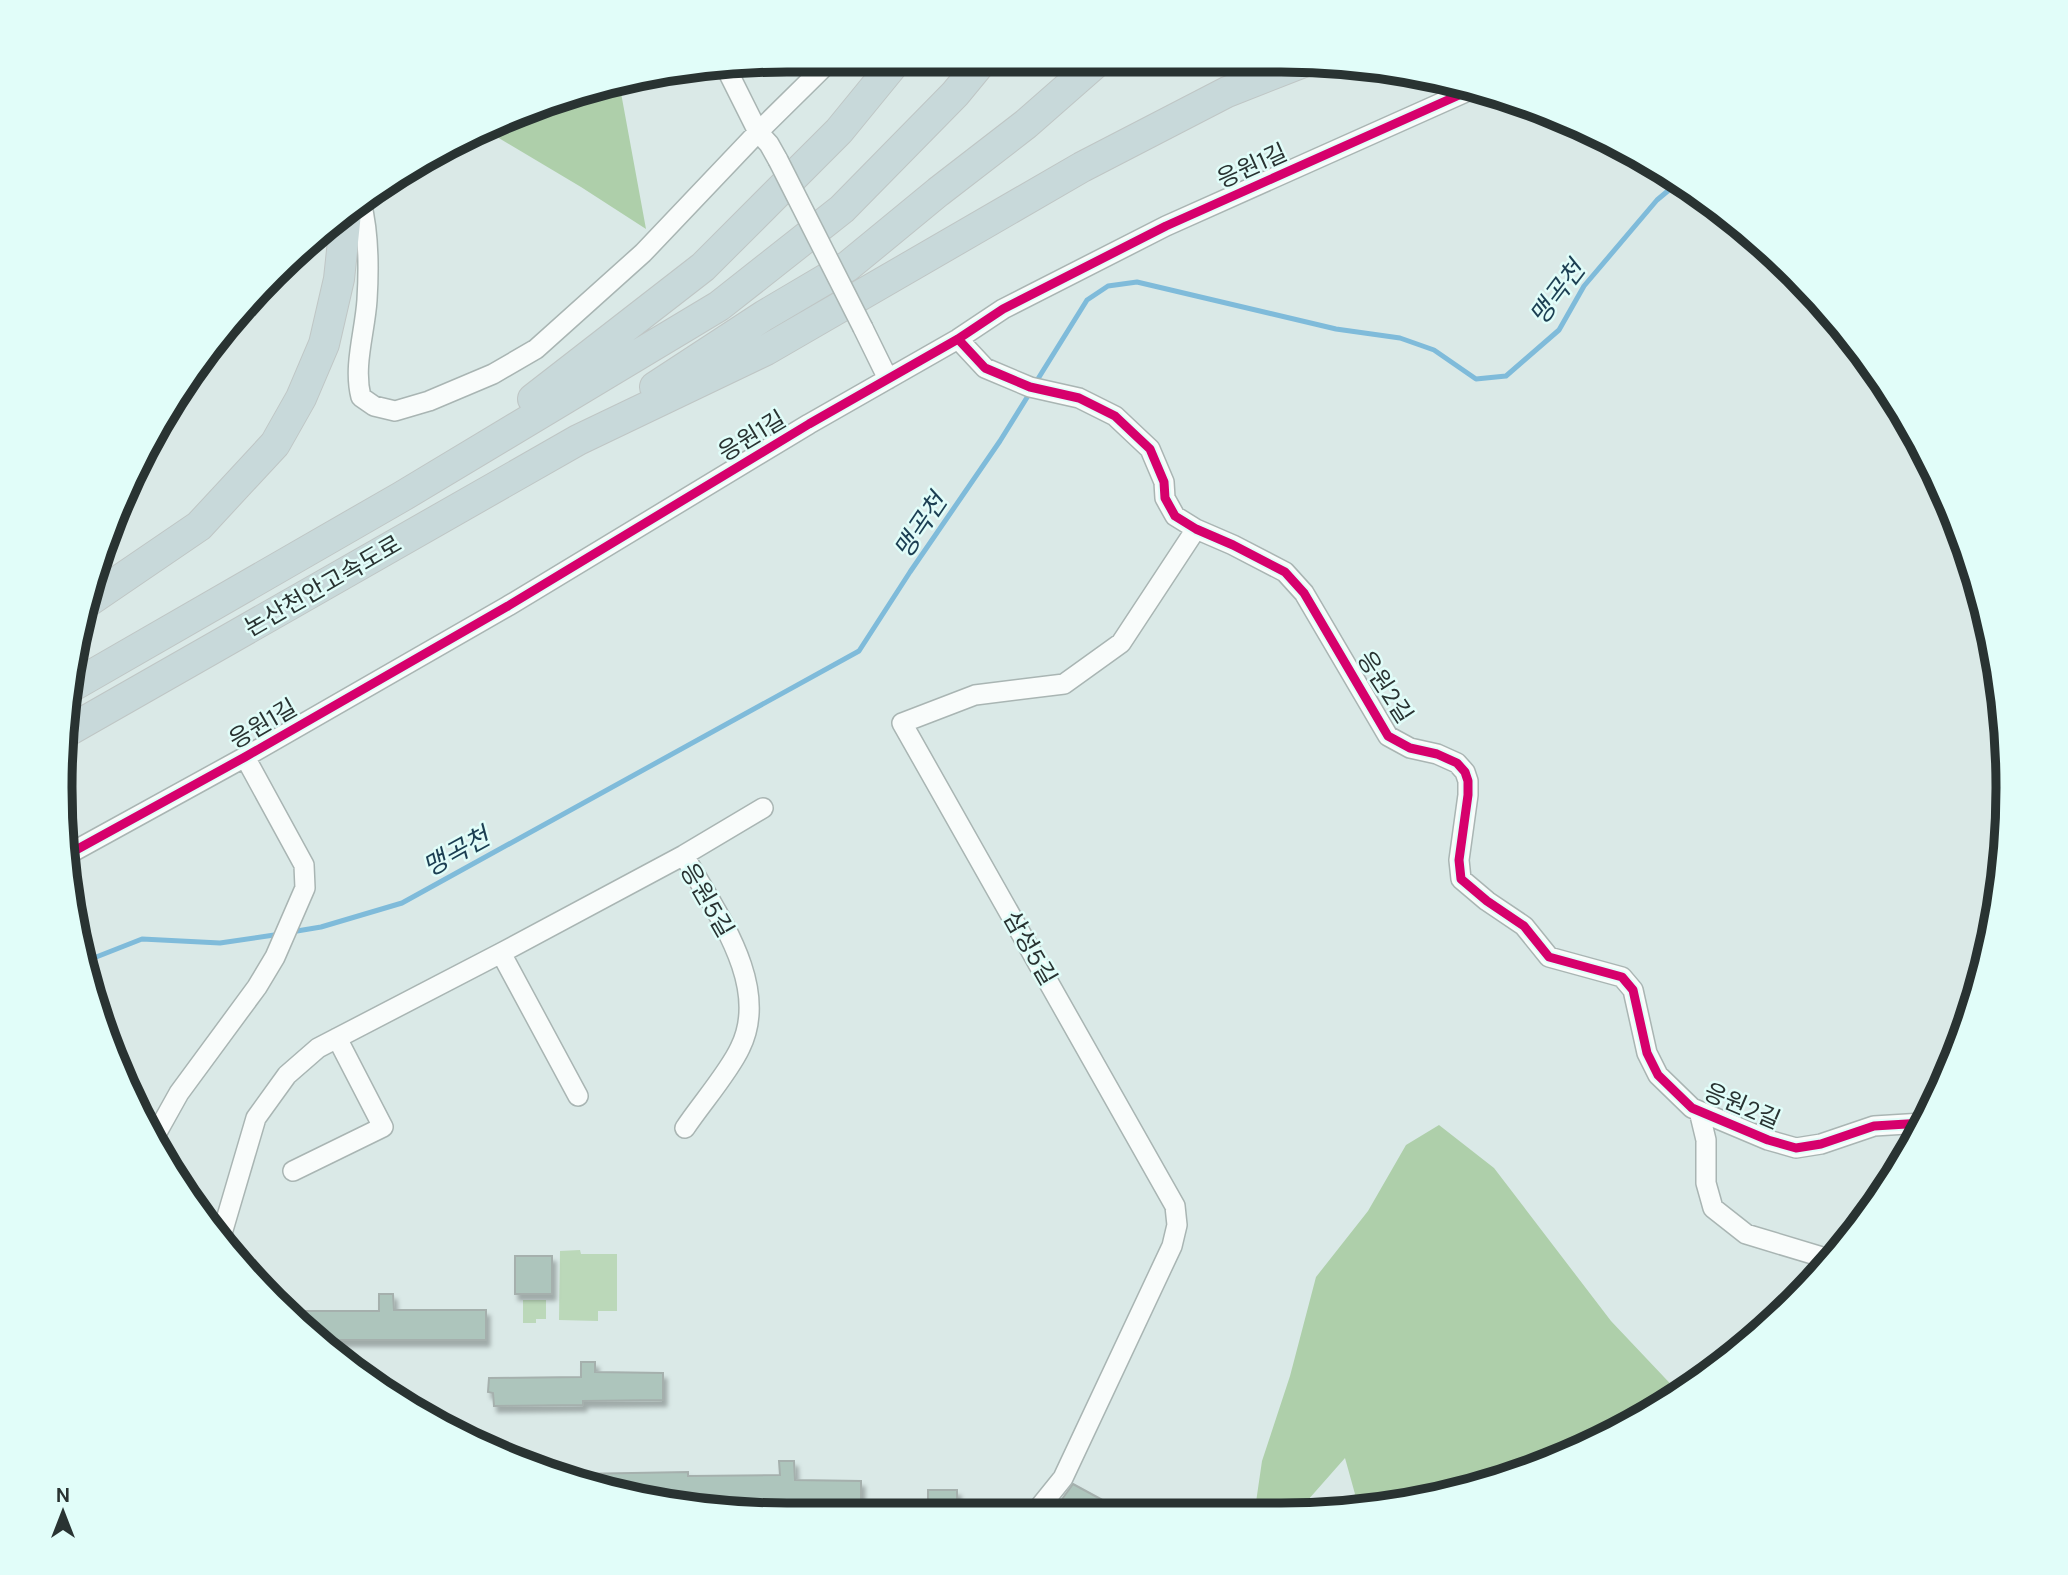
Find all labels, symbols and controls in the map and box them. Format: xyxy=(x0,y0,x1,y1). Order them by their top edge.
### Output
street label: 응원1길 xyxy=(1212,136,1292,195)
water label: 맹곡천 xyxy=(1522,252,1594,332)
street label: 응원1길 xyxy=(712,403,791,468)
water label: 맹곡천 xyxy=(886,484,956,565)
street label: 논산천안고속도로 xyxy=(239,528,407,643)
street label: 응원2길 xyxy=(1351,645,1420,729)
street label: 응원1길 xyxy=(223,692,302,755)
water label: 맹곡천 xyxy=(416,818,498,884)
street label: 응원5길 xyxy=(674,857,741,943)
street label: 삼성5길 xyxy=(997,905,1064,991)
street label: 응원2길 xyxy=(1699,1076,1785,1135)
north arrow xyxy=(28,1477,98,1547)
text: N xyxy=(56,1483,70,1508)

